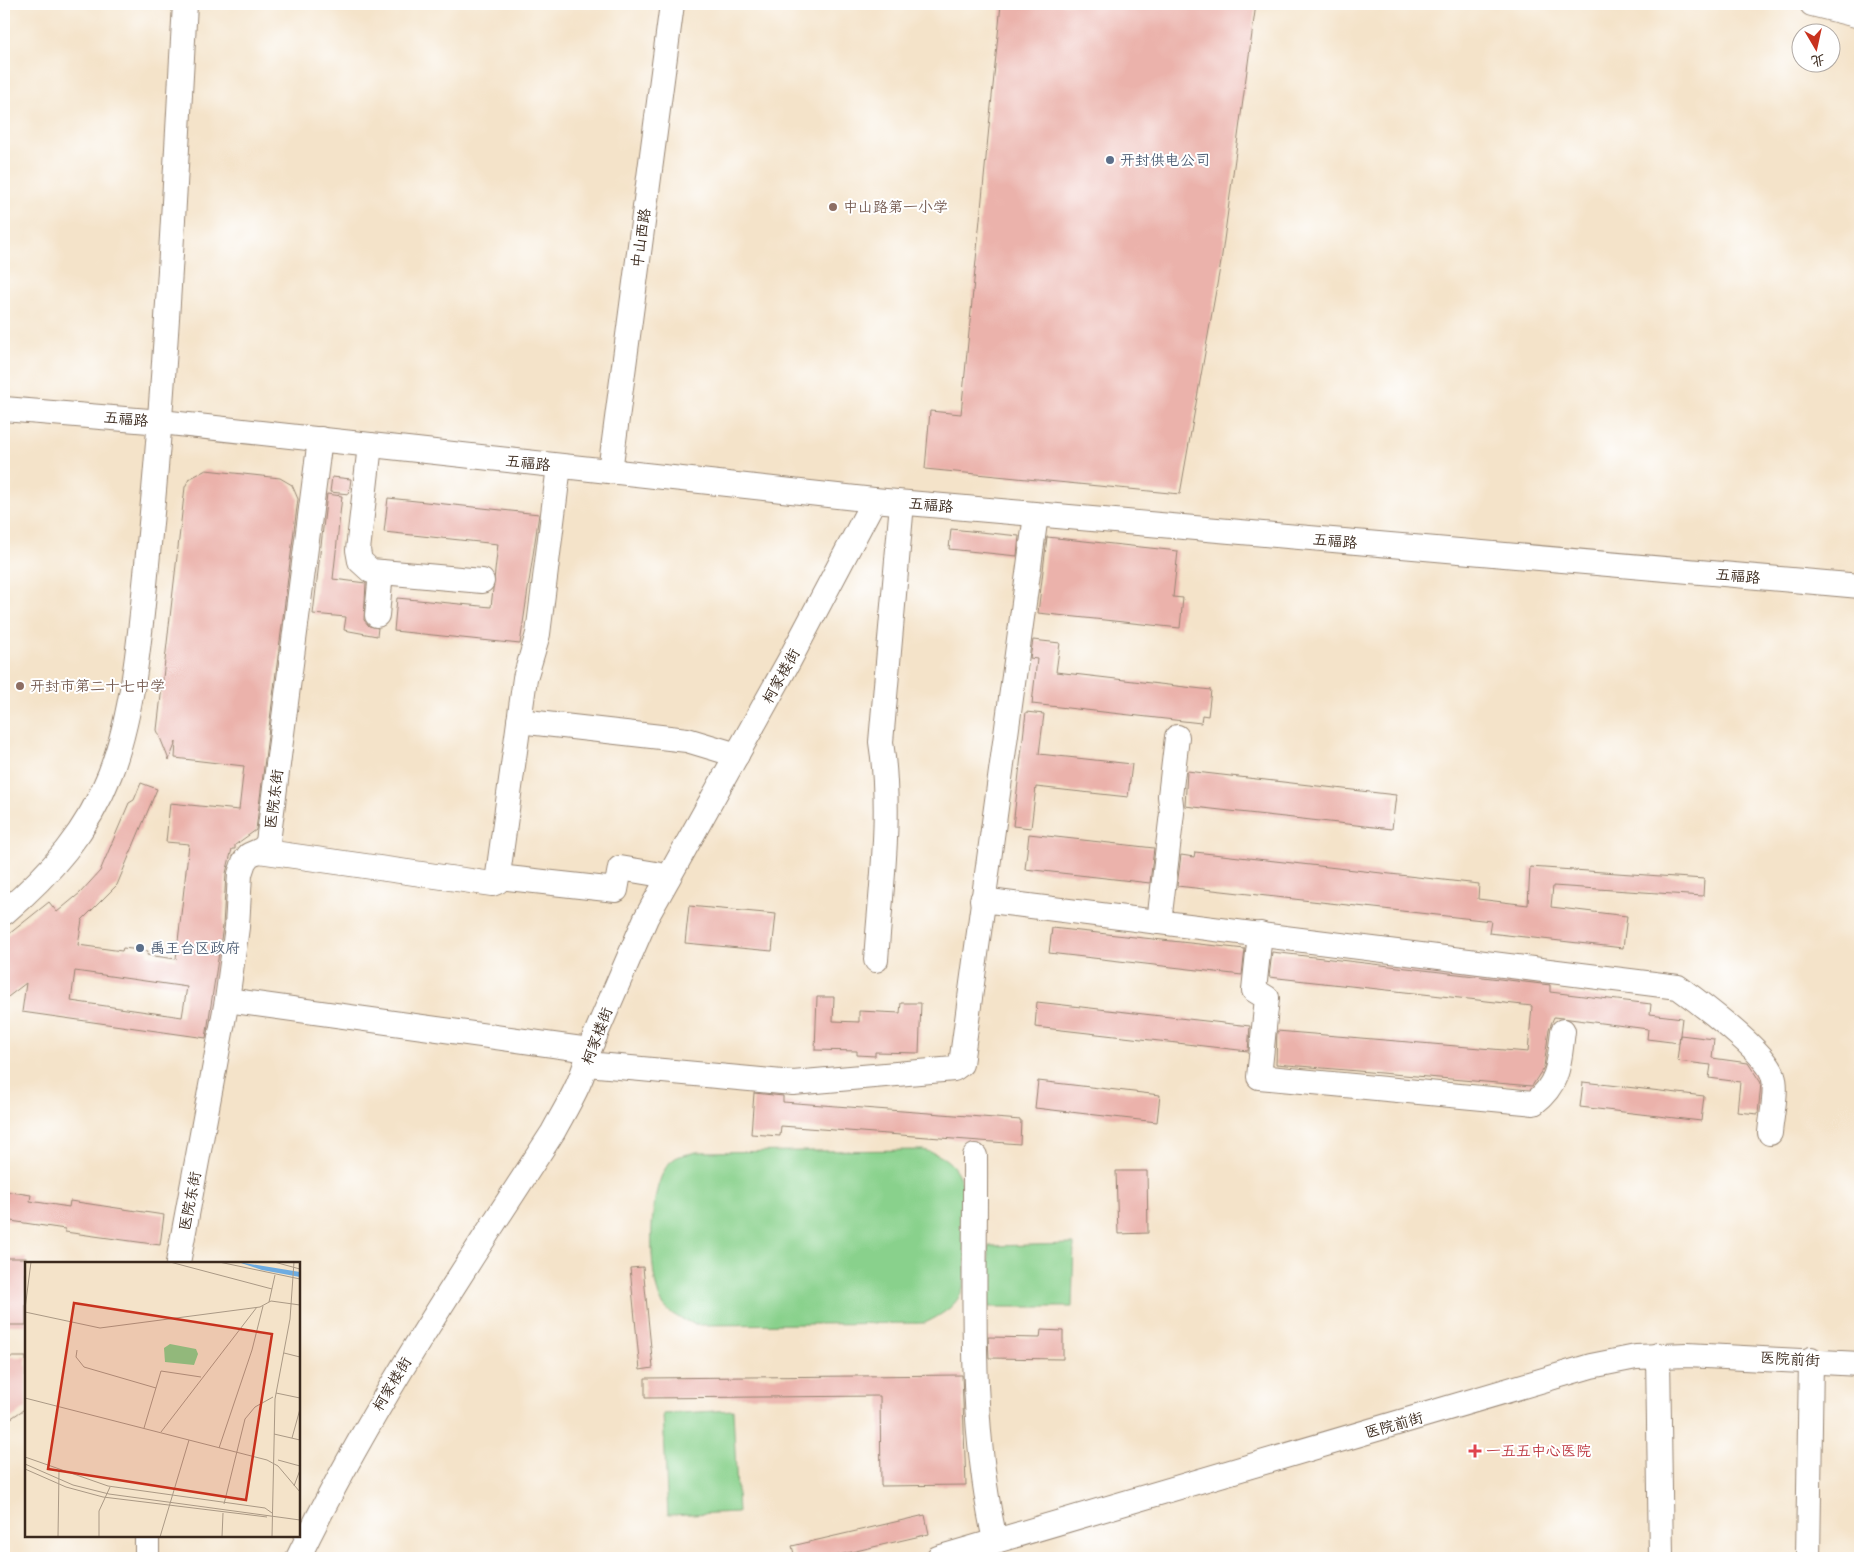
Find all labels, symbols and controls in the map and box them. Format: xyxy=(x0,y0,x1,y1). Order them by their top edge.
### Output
north arrow xyxy=(1792,22,1842,72)
text: 北 xyxy=(1810,51,1827,72)
place label: 开封供电公司 xyxy=(1120,149,1210,169)
marker: 开封供电公司 xyxy=(1104,154,1116,166)
place label: 中山路第一小学 xyxy=(843,196,948,216)
marker: 中山路第一小学 xyxy=(827,201,839,213)
street label: 中山西路 xyxy=(626,207,654,269)
street label: 五福路 xyxy=(103,406,149,430)
street label: 五福路 xyxy=(505,450,552,474)
street label: 五福路 xyxy=(908,492,954,516)
street label: 五福路 xyxy=(1312,528,1358,552)
street label: 五福路 xyxy=(1715,563,1761,587)
street label: 柯家楼街 xyxy=(757,644,803,707)
place label: 开封市第二十七中学 xyxy=(30,675,165,695)
marker: 开封市第二十七中学 xyxy=(14,680,26,692)
street label: 医院东街 xyxy=(259,768,287,830)
place label: 禹王台区政府 xyxy=(150,937,240,957)
marker: 禹王台区政府 xyxy=(134,942,146,954)
street label: 柯家楼街 xyxy=(576,1004,616,1067)
street label: 医院东街 xyxy=(173,1169,205,1232)
inset map xyxy=(25,1262,300,1537)
street label: 医院前街 xyxy=(1760,1346,1821,1370)
street label: 柯家楼街 xyxy=(367,1353,415,1414)
street label: 医院前街 xyxy=(1362,1406,1425,1442)
place label: 一五五中心医院 xyxy=(1486,1440,1591,1460)
marker: 一五五中心医院 xyxy=(1468,1444,1482,1458)

